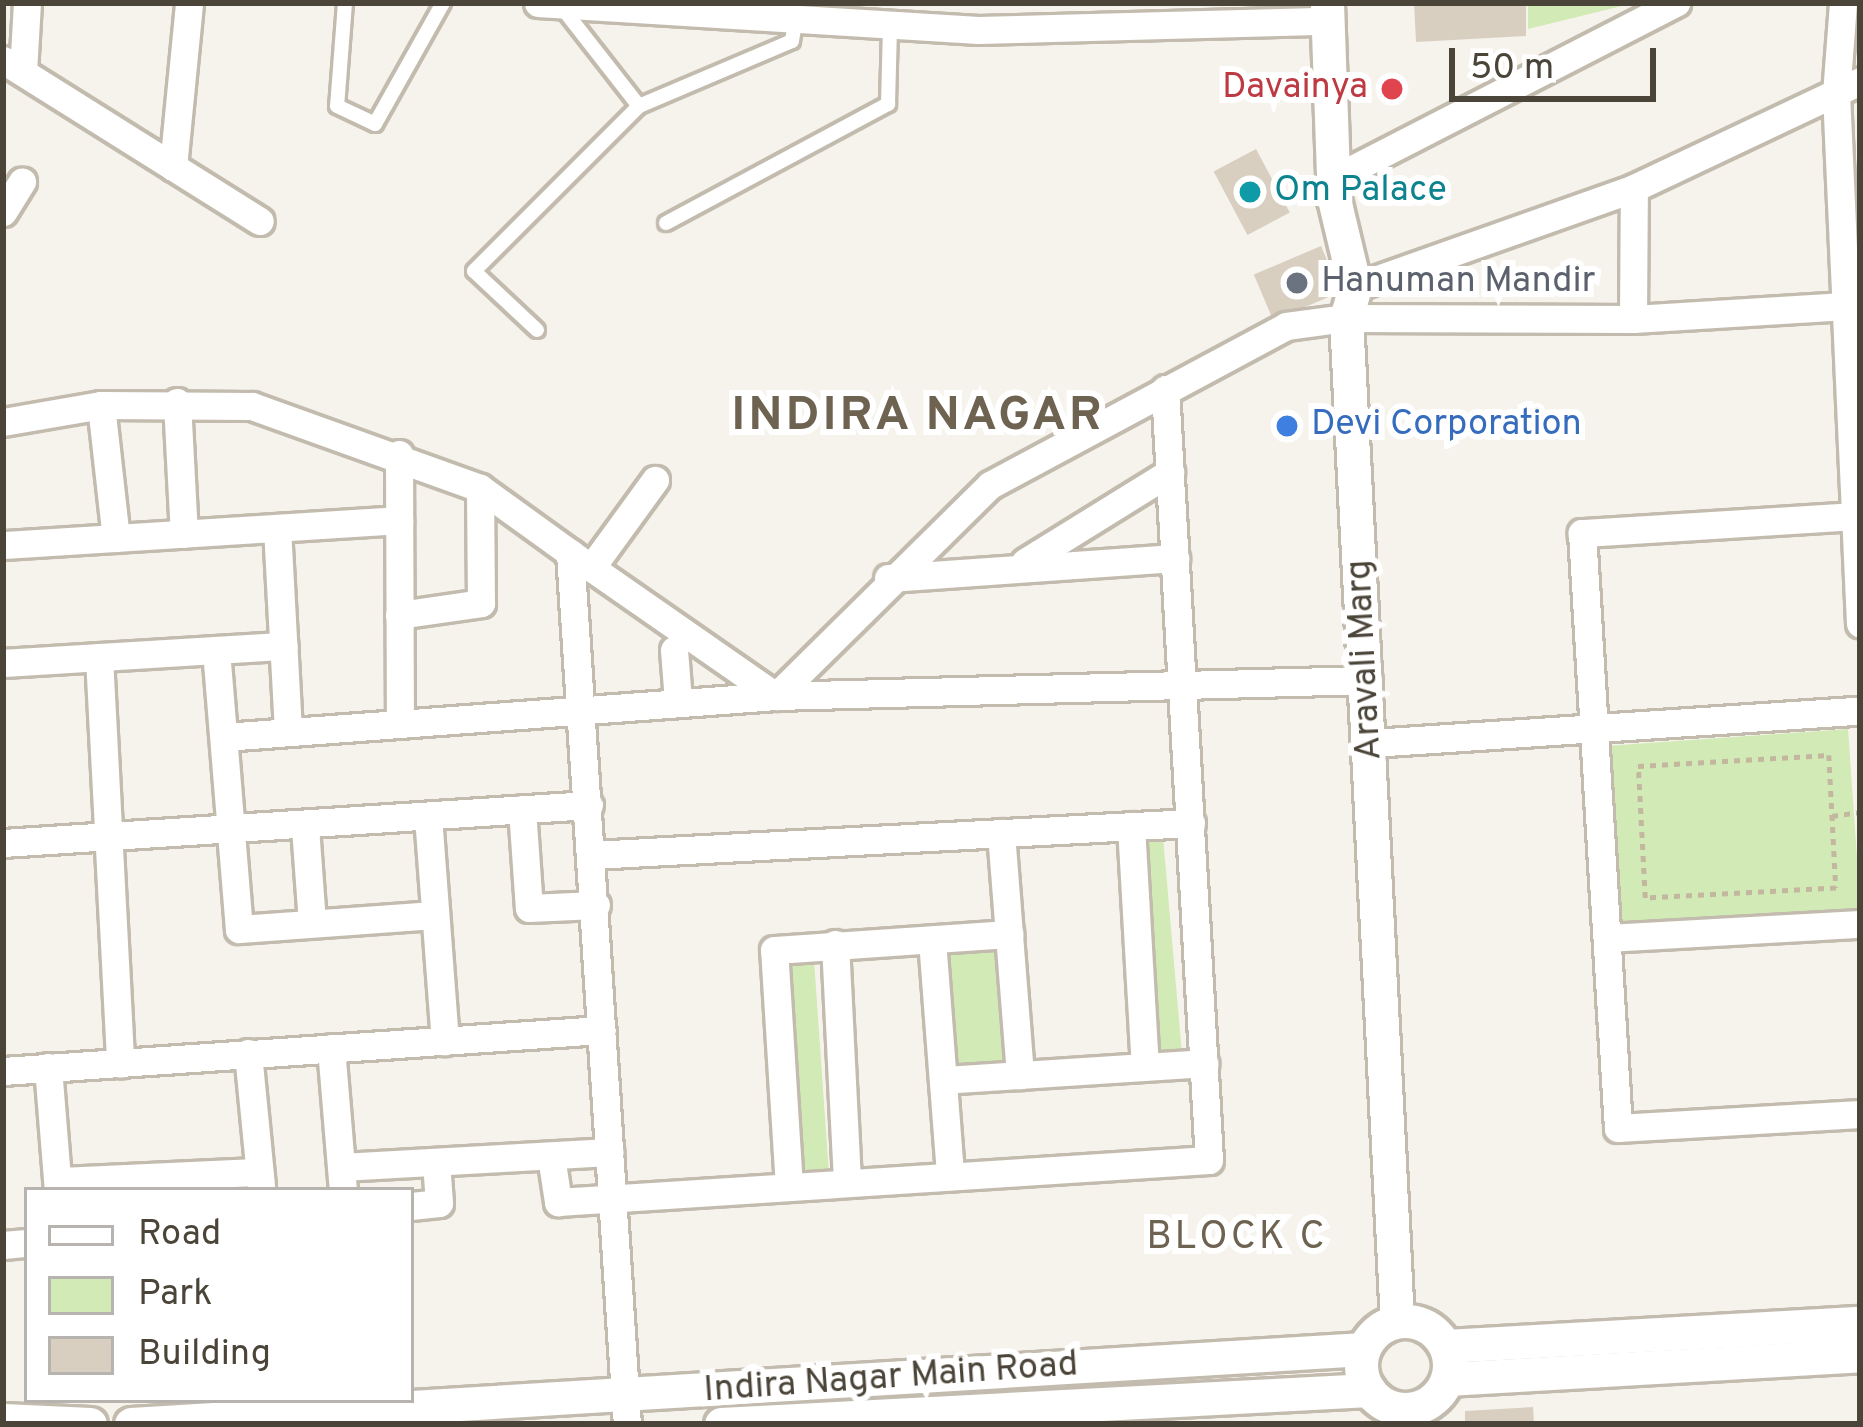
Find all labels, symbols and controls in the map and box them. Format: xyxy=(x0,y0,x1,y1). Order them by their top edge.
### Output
scale bar xyxy=(1455,24,1662,98)
text: 50 m xyxy=(1470,46,1554,92)
place label: Davainya xyxy=(1222,67,1368,111)
marker: Davainya xyxy=(1379,76,1405,102)
place label: Om Palace xyxy=(1274,170,1447,214)
marker: Om Palace xyxy=(1237,179,1263,205)
place label: Hanuman Mandir xyxy=(1321,261,1596,305)
marker: Hanuman Mandir xyxy=(1284,270,1310,296)
district label: INDIRA NAGAR xyxy=(730,389,1106,447)
place label: Devi Corporation xyxy=(1311,404,1582,448)
marker: Devi Corporation xyxy=(1274,413,1300,439)
street label: Aravali Marg xyxy=(1339,559,1393,761)
legend xyxy=(24,1187,414,1403)
text: Road xyxy=(138,1212,221,1258)
district label: BLOCK C xyxy=(1146,1216,1328,1262)
text: Park xyxy=(138,1272,212,1318)
text: Building xyxy=(138,1332,271,1378)
street label: Indira Nagar Main Road xyxy=(702,1344,1080,1414)

